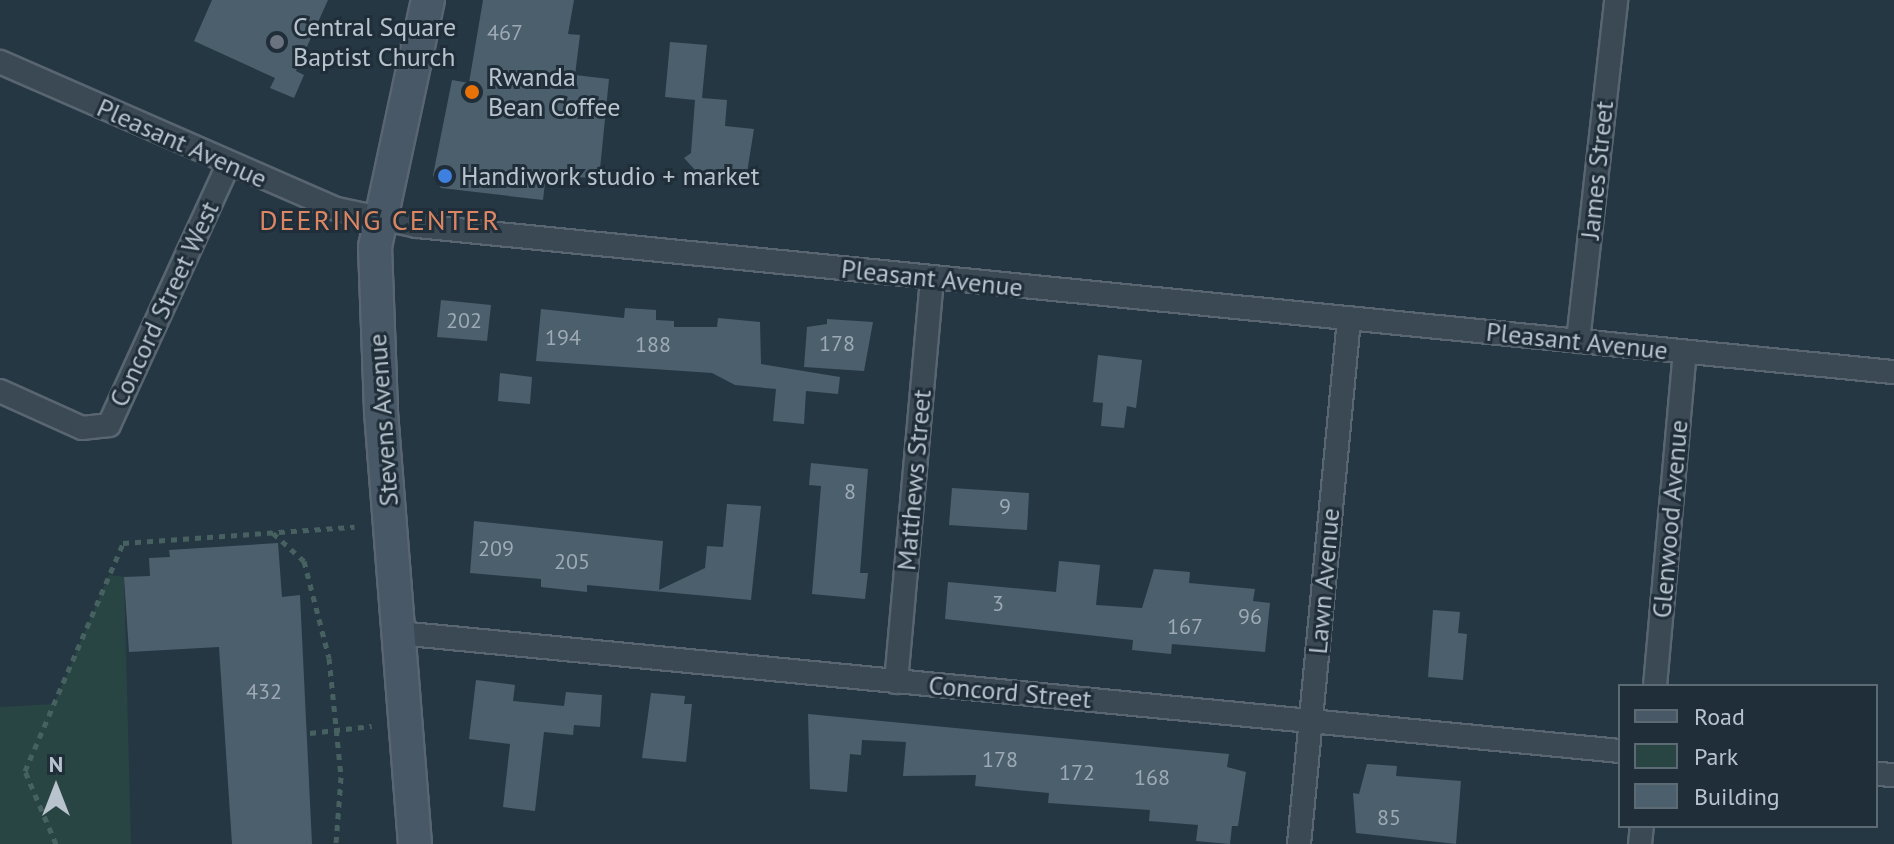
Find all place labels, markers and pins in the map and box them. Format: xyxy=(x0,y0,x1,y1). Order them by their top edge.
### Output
place label: Central Square Baptist Church xyxy=(293,11,456,72)
marker: Central Square Baptist Church xyxy=(268,33,286,51)
place label: Rwanda Bean Coffee xyxy=(488,61,620,122)
marker: Rwanda Bean Coffee xyxy=(463,83,481,101)
place label: Handiwork studio + market xyxy=(461,160,760,192)
marker: Handiwork studio + market xyxy=(436,167,454,185)

